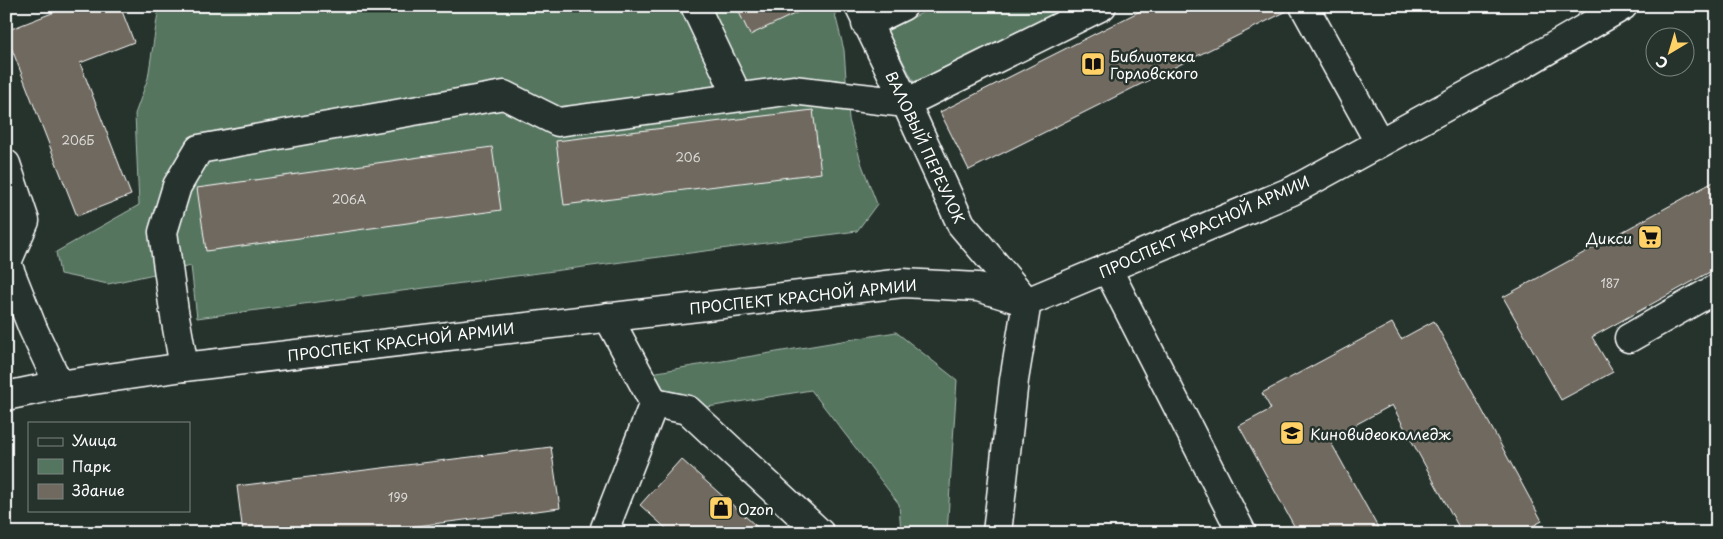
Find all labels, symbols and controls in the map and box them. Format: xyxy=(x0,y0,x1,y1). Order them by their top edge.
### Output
north arrow xyxy=(1646,28,1696,78)
place label: Библиотека Горловского xyxy=(1110,44,1198,84)
library icon: Библиотека Горловского xyxy=(1080,51,1106,77)
text: С xyxy=(1651,51,1672,74)
street label: ВАЛОВЫЙ ПЕРЕУЛОК xyxy=(881,67,972,227)
house number: 206Б xyxy=(62,131,95,149)
house number: 206 xyxy=(675,148,701,166)
street label: ПРОСПЕКТ КРАСНОЙ АРМИИ xyxy=(1095,169,1313,283)
house number: 206А xyxy=(332,190,366,208)
supermarket icon: Дикси xyxy=(1637,224,1663,250)
place label: Дикси xyxy=(1585,226,1632,249)
street label: ПРОСПЕКТ КРАСНОЙ АРМИИ xyxy=(688,273,918,319)
house number: 187 xyxy=(1600,274,1620,292)
street label: ПРОСПЕКТ КРАСНОЙ АРМИИ xyxy=(286,316,516,366)
school or university icon: Киновидеоколледж xyxy=(1279,420,1305,446)
legend xyxy=(28,422,190,512)
place label: Киновидеоколледж xyxy=(1310,422,1451,445)
text: Улица xyxy=(72,428,117,451)
text: Парк xyxy=(72,454,111,477)
text: Здание xyxy=(72,478,125,501)
house number: 199 xyxy=(388,488,408,506)
shop icon: Ozon xyxy=(708,495,734,521)
place label: Ozon xyxy=(738,497,774,520)

